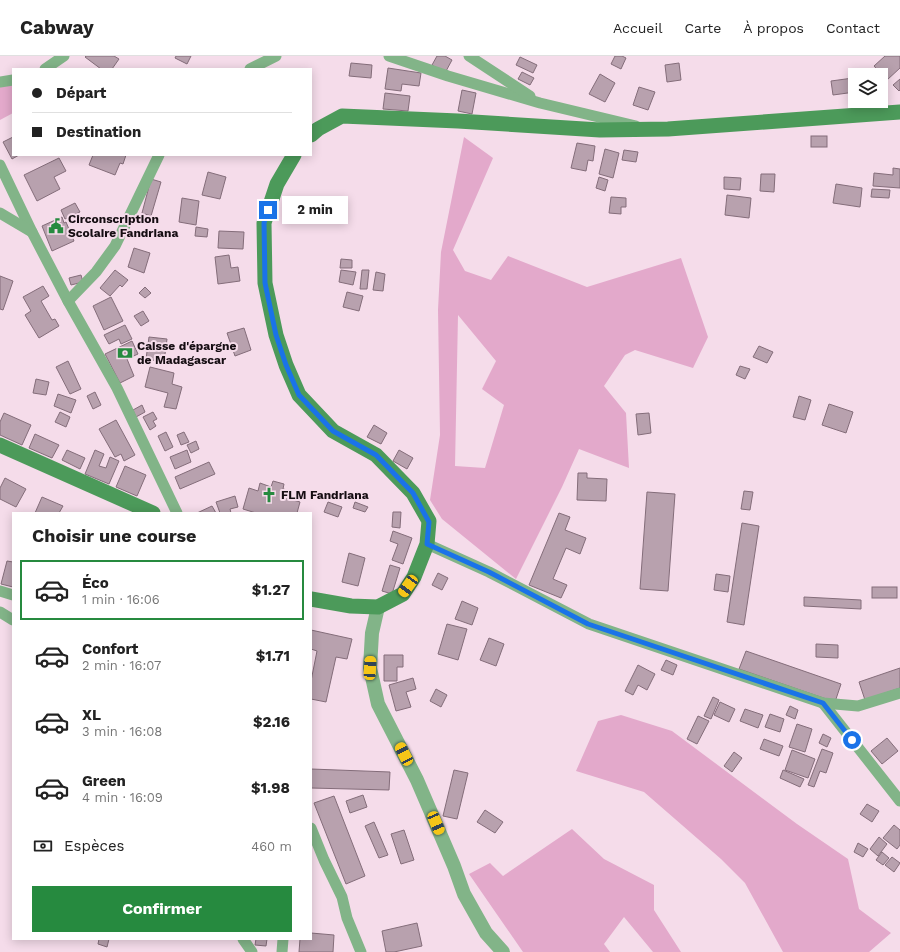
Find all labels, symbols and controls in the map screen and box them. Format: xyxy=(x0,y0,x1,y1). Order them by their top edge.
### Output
text: Cabway xyxy=(20,16,94,39)
text: Accueil xyxy=(613,20,662,36)
text: Carte xyxy=(684,20,721,36)
text: À propos xyxy=(743,20,804,36)
text: Contact xyxy=(826,20,880,36)
map controls xyxy=(848,68,888,108)
button: layers xyxy=(848,68,888,108)
text: Départ xyxy=(56,84,106,102)
text: Destination xyxy=(56,123,141,141)
callout: 2 min xyxy=(282,196,348,224)
route end xyxy=(259,201,277,219)
text: 2 min xyxy=(297,202,333,217)
place label: Circonscription Scolaire Fandriana xyxy=(68,212,178,240)
public building icon: Circonscription Scolaire Fandriana xyxy=(47,217,65,235)
place label: Caisse d'épargne de Madagascar xyxy=(137,339,236,367)
bank icon: Caisse d'épargne de Madagascar xyxy=(116,344,134,362)
church icon: FLM Fandriana xyxy=(260,486,278,504)
place label: FLM Fandriana xyxy=(281,488,369,502)
text: Choisir une course xyxy=(32,525,196,546)
icon: car xyxy=(34,572,70,608)
car xyxy=(396,573,420,599)
text: Éco xyxy=(82,574,109,592)
text: $1.27 xyxy=(252,581,290,599)
text: 1 min · 16:06 xyxy=(82,592,160,607)
icon: car xyxy=(34,638,70,674)
text: Confort xyxy=(82,640,138,658)
text: $1.71 xyxy=(256,647,290,665)
car xyxy=(363,656,377,680)
text: 2 min · 16:07 xyxy=(82,658,161,673)
icon: car xyxy=(34,704,70,740)
text: XL xyxy=(82,706,101,724)
text: $2.16 xyxy=(253,713,290,731)
text: 3 min · 16:08 xyxy=(82,724,162,739)
route start xyxy=(843,731,861,749)
car xyxy=(393,741,415,767)
icon: car xyxy=(34,770,70,806)
text: Green xyxy=(82,772,126,790)
text: $1.98 xyxy=(251,779,290,797)
text: 4 min · 16:09 xyxy=(82,790,163,805)
car xyxy=(426,810,446,836)
icon: cash xyxy=(32,835,54,857)
text: Espèces xyxy=(64,837,125,855)
text: 460 m xyxy=(251,839,292,854)
button: Confirmer xyxy=(32,886,292,932)

